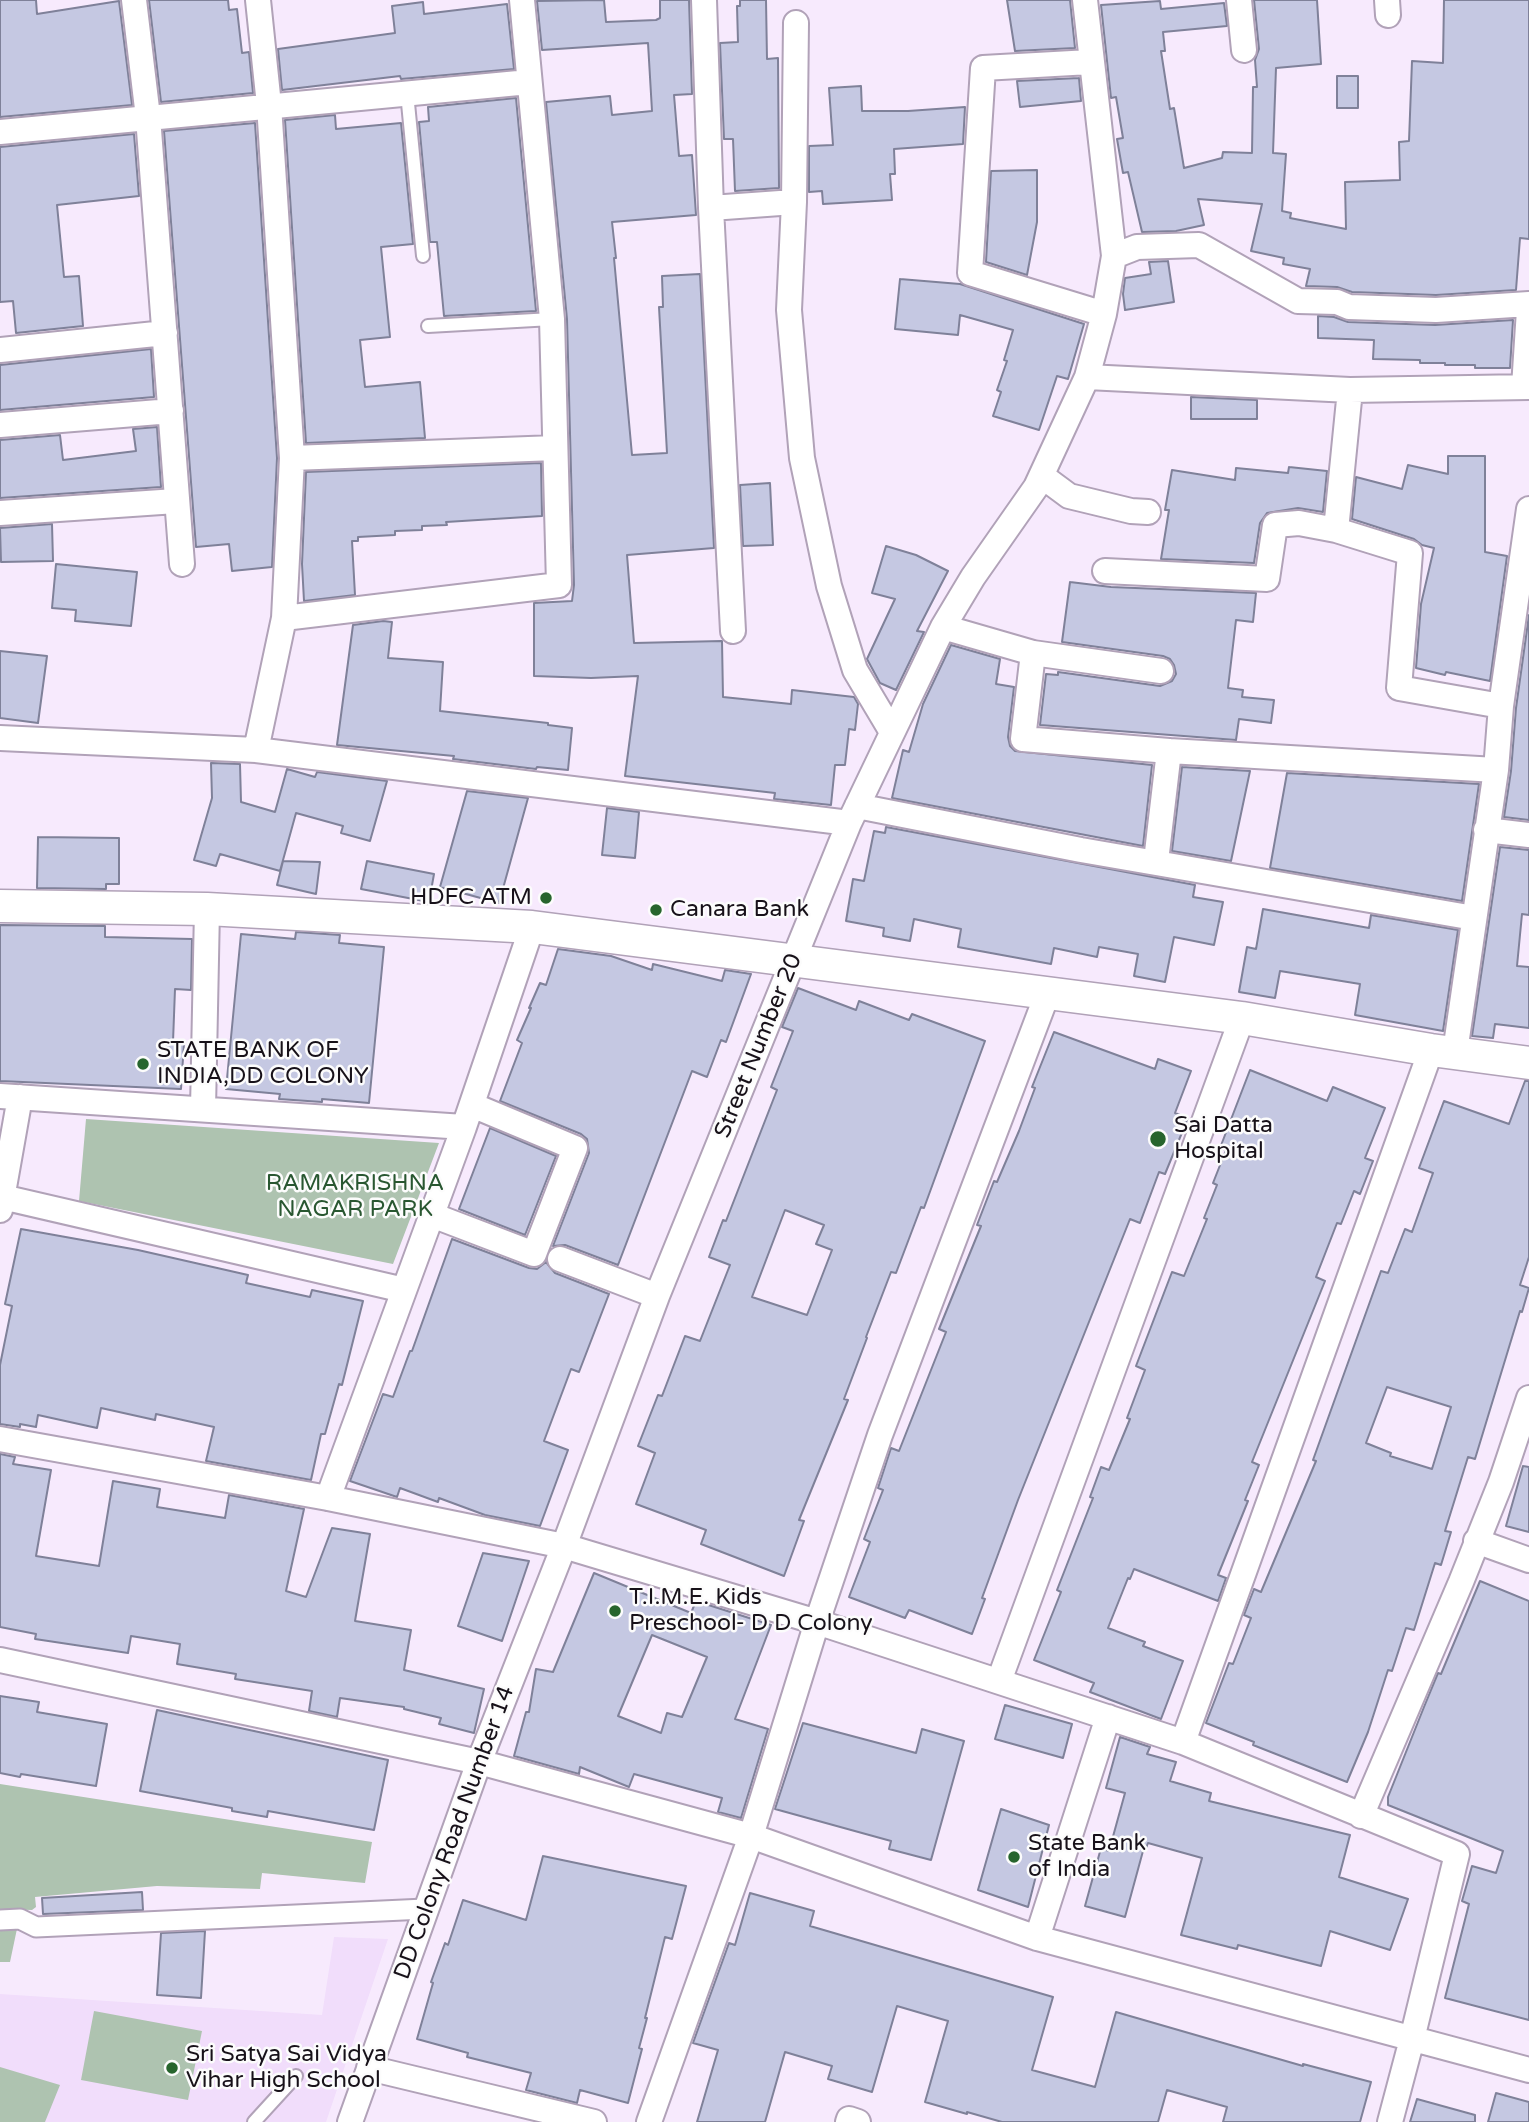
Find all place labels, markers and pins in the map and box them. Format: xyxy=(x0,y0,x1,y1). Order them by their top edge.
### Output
place label: HDFC ATM xyxy=(410,884,532,912)
marker: HDFC ATM xyxy=(538,890,554,906)
place label: Canara Bank xyxy=(670,896,809,924)
marker: Canara Bank xyxy=(648,902,664,918)
place label: STATE BANK OF INDIA,DD COLONY xyxy=(157,1037,369,1091)
marker: STATE BANK OF INDIA,DD COLONY xyxy=(135,1056,151,1072)
place label: Sai Datta Hospital xyxy=(1174,1112,1273,1166)
marker: Sai Datta Hospital xyxy=(1148,1129,1168,1149)
place label: T.I.M.E. Kids Preschool- D D Colony xyxy=(629,1584,873,1638)
marker: T.I.M.E. Kids Preschool- D D Colony xyxy=(607,1603,623,1619)
place label: State Bank of India xyxy=(1028,1830,1146,1884)
marker: State Bank of India xyxy=(1006,1849,1022,1865)
place label: Sri Satya Sai Vidya Vihar High School xyxy=(186,2041,387,2095)
marker: Sri Satya Sai Vidya Vihar High School xyxy=(164,2060,180,2076)

